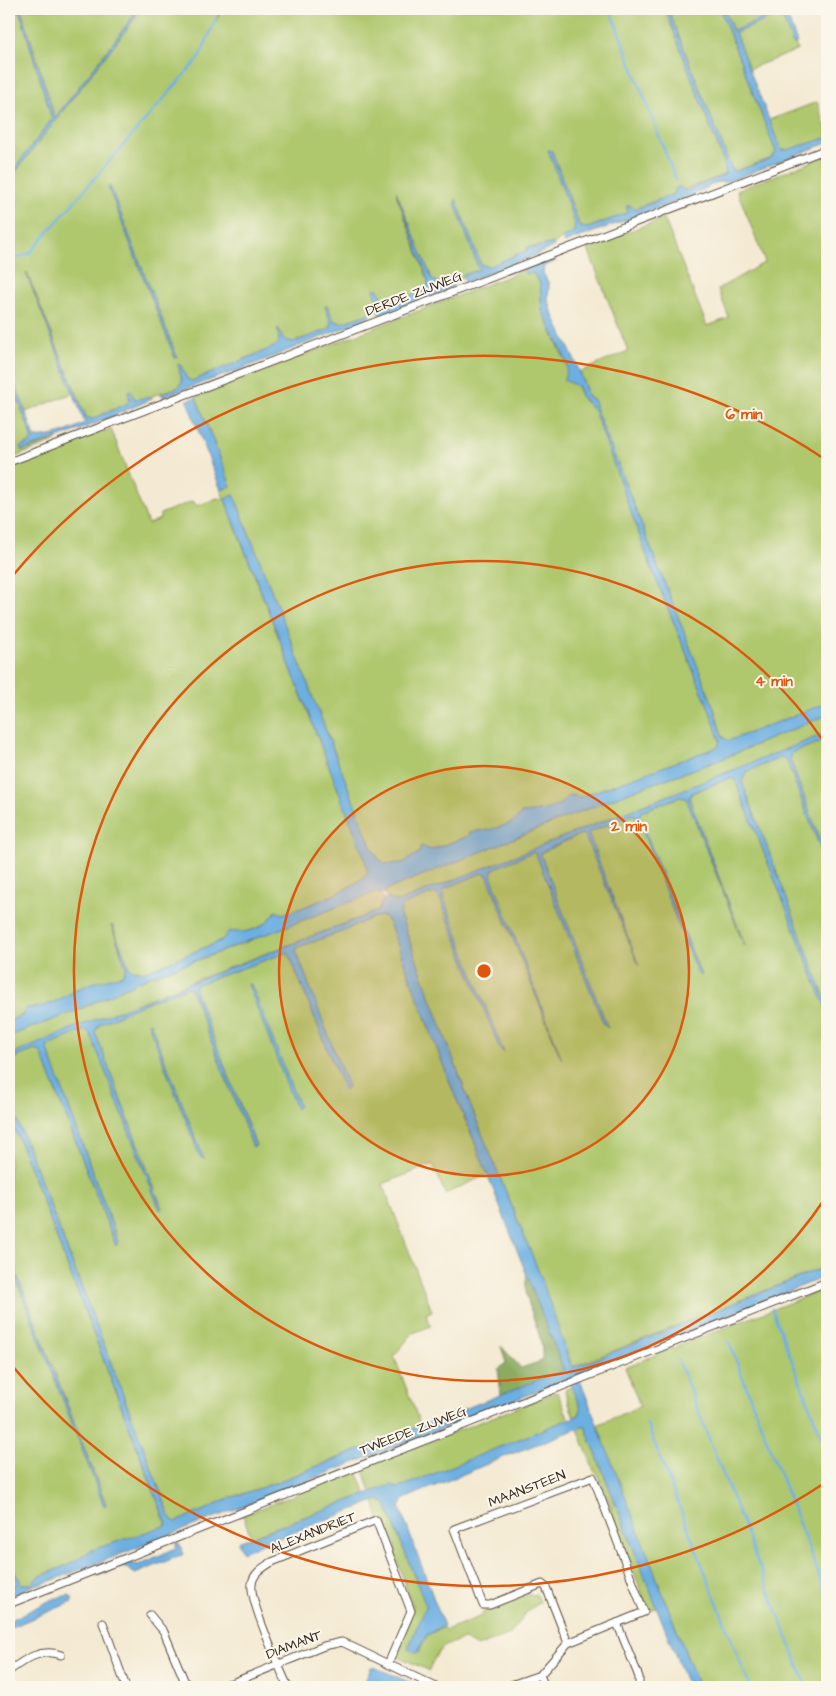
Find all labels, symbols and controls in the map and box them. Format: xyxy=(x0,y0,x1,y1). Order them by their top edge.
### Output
street label: DERDE ZIJWEG xyxy=(363,266,465,322)
text: 6 min xyxy=(726,404,763,425)
text: 4 min xyxy=(755,671,793,692)
text: 2 min xyxy=(610,816,648,837)
centre of rings xyxy=(475,962,493,980)
street label: TWEEDE ZIJWEG xyxy=(357,1401,470,1461)
street label: MAANSTEEN xyxy=(485,1465,569,1513)
street label: ALEXANDRIET xyxy=(267,1507,359,1559)
street label: DIAMANT xyxy=(263,1625,325,1665)

